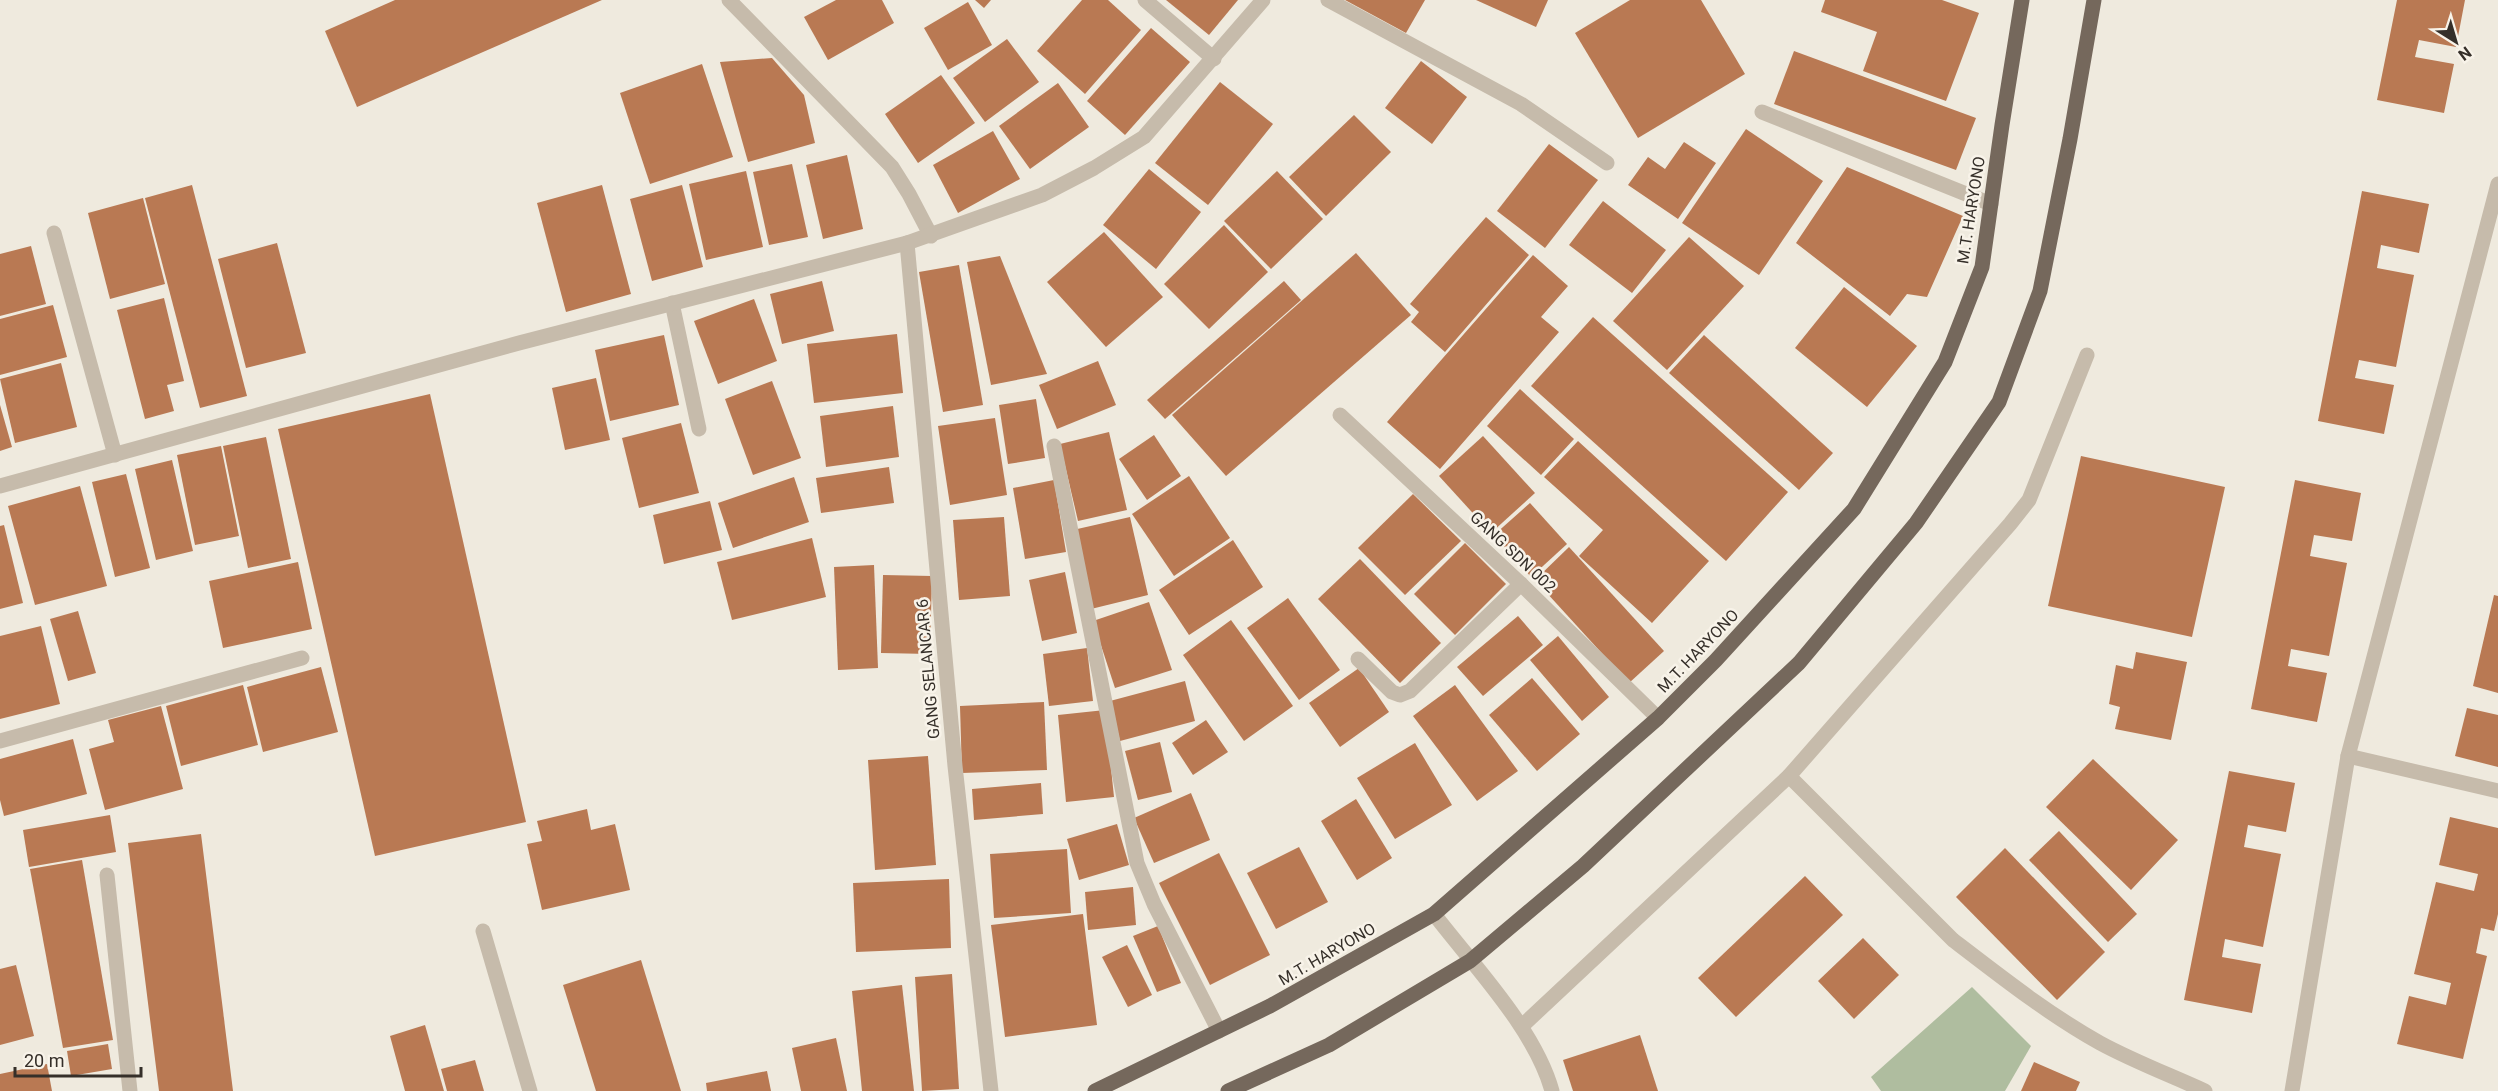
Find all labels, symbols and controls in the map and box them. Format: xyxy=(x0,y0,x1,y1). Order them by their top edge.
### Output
north arrow xyxy=(2426,12,2486,72)
text: N xyxy=(2454,43,2475,65)
street label: M.T. HARYONO xyxy=(1953,155,1989,265)
street label: GANG SDN 002 xyxy=(1466,508,1560,596)
street label: GANG SELANCAR 6 xyxy=(912,598,944,740)
street label: M.T. HARYONO xyxy=(1653,605,1743,697)
street label: M.T. HARYONO xyxy=(1275,919,1379,989)
scale bar xyxy=(15,1040,141,1078)
text: 20 m xyxy=(24,1050,64,1071)

